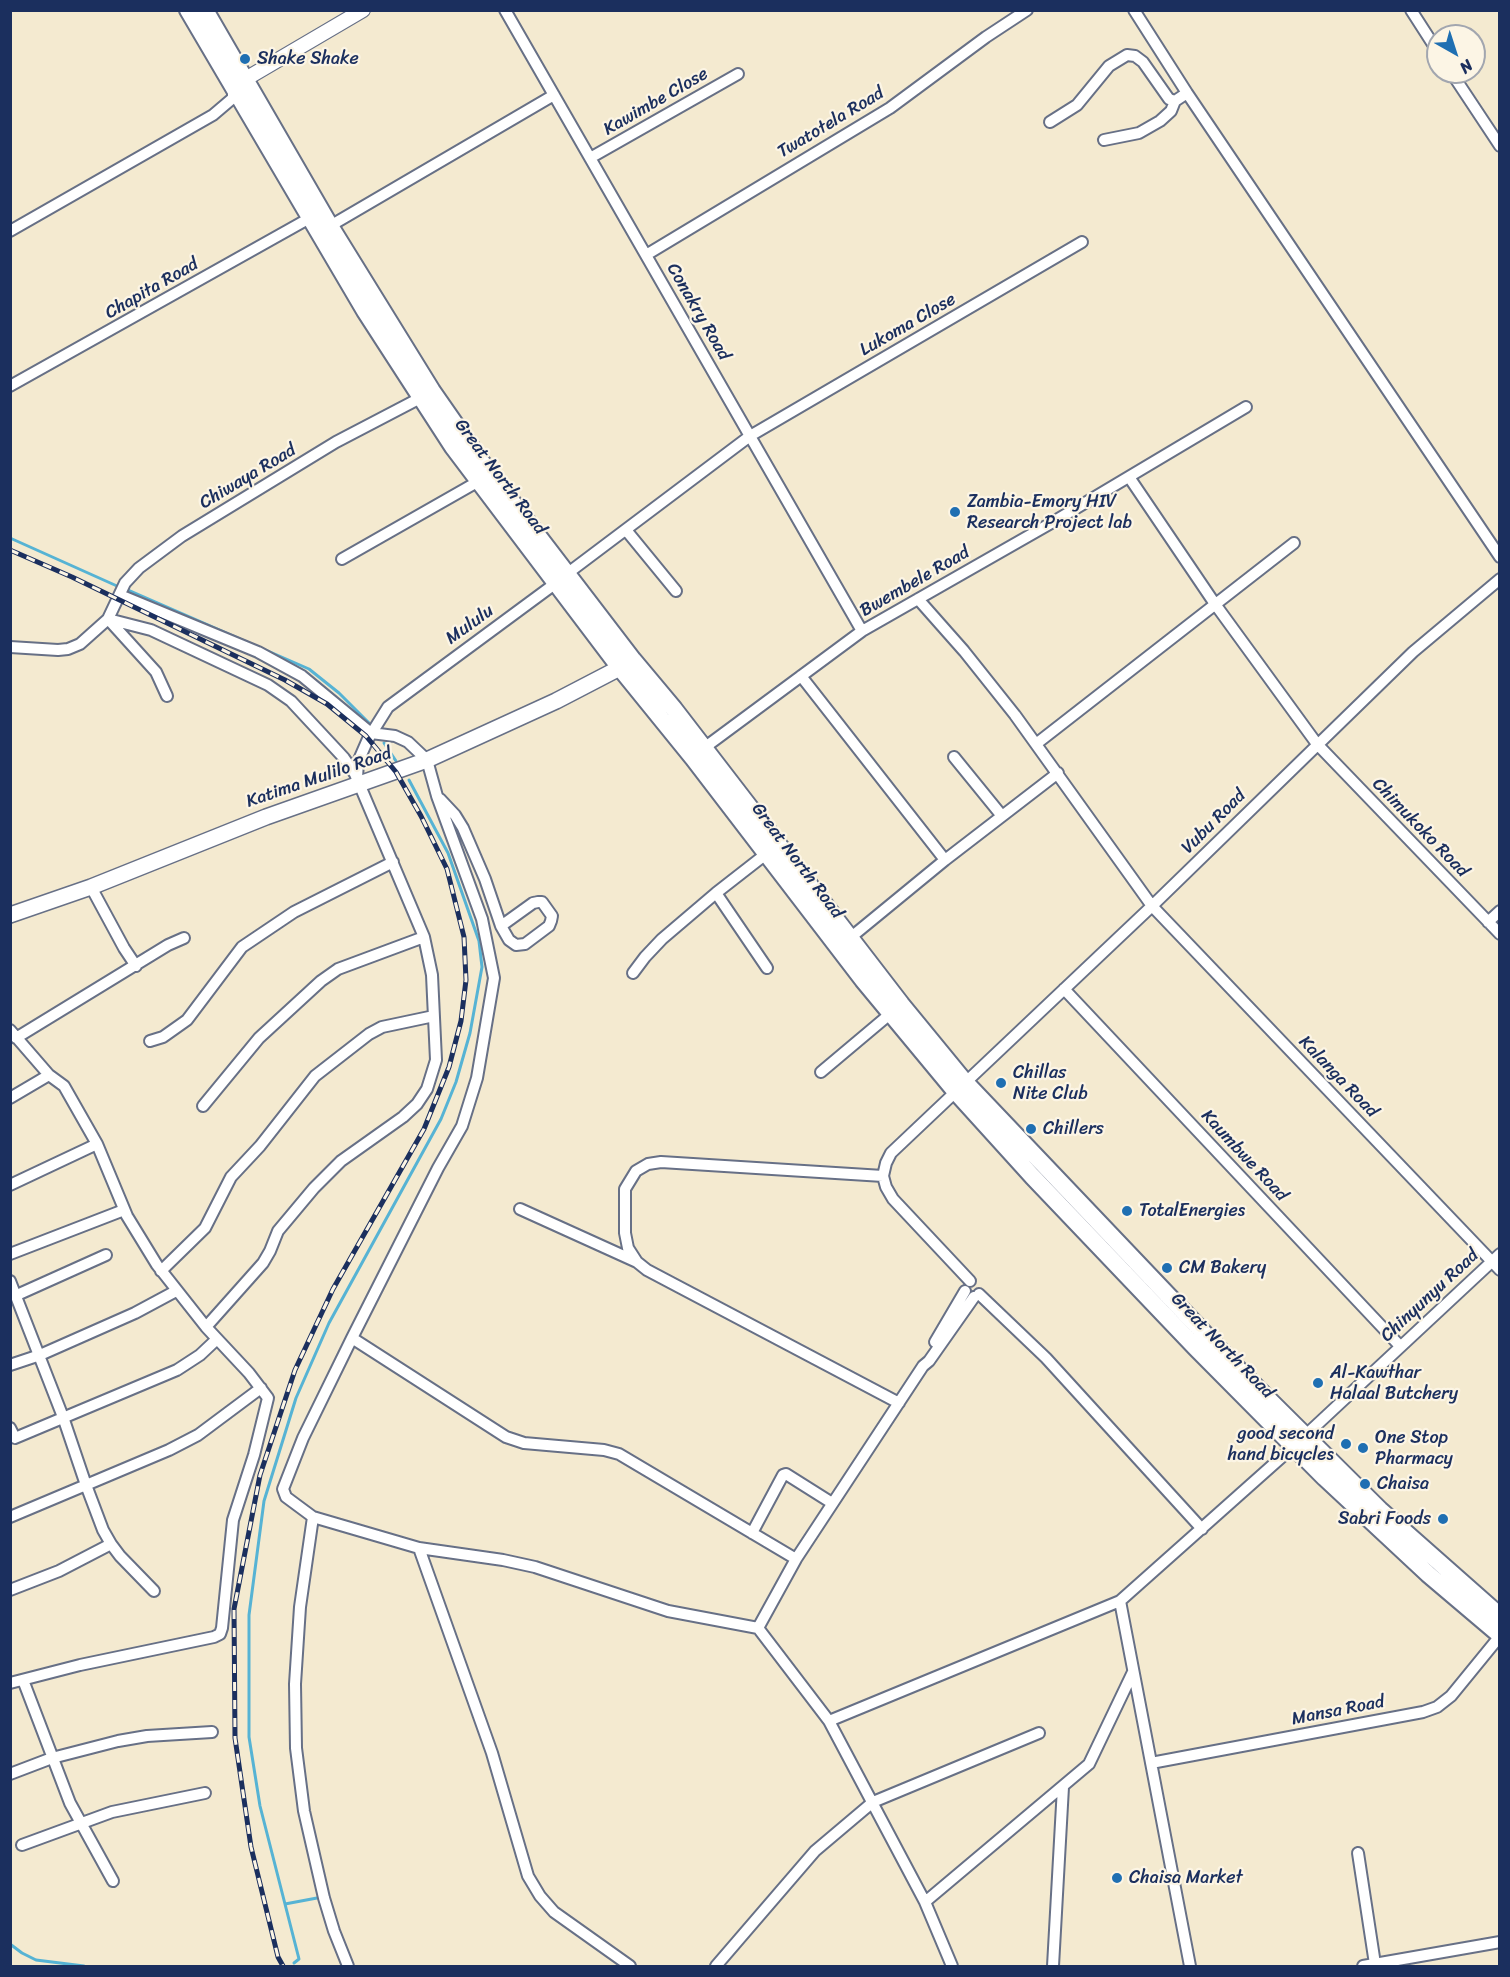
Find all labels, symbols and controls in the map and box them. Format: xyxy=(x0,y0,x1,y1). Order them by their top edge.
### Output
north arrow xyxy=(1426,24,1486,84)
place label: Shake Shake xyxy=(257,48,359,70)
marker: Shake Shake xyxy=(238,52,252,66)
text: N xyxy=(1453,52,1480,82)
street label: Kawimbe Close xyxy=(600,63,712,141)
street label: Twatotela Road xyxy=(774,83,888,163)
street label: Chapita Road xyxy=(102,254,202,324)
street label: Conakry Road xyxy=(661,260,735,364)
street label: Lukoma Close xyxy=(856,289,960,361)
street label: Great North Road xyxy=(450,415,550,539)
street label: Chiwaya Road xyxy=(196,440,300,514)
place label: Zambia-Emory HIV Research Project lab xyxy=(967,491,1132,534)
marker: Zambia-Emory HIV Research Project lab xyxy=(948,505,962,519)
street label: Bwembele Road xyxy=(856,542,974,622)
street label: Mululu xyxy=(442,600,498,650)
street label: Katima Mulilo Road xyxy=(244,743,394,813)
street label: Chimukoko Road xyxy=(1367,774,1473,882)
street label: Vubu Road xyxy=(1177,785,1251,859)
street label: Great North Road xyxy=(747,799,847,923)
street label: Kalanga Road xyxy=(1294,1032,1382,1122)
place label: Chillas Nite Club xyxy=(1013,1062,1088,1104)
marker: Chillas Nite Club xyxy=(994,1076,1008,1090)
street label: Kaumbwe Road xyxy=(1196,1106,1292,1206)
place label: Chillers xyxy=(1043,1118,1104,1140)
marker: Chillers xyxy=(1024,1122,1038,1136)
place label: TotalEnergies xyxy=(1139,1200,1245,1222)
marker: TotalEnergies xyxy=(1120,1204,1134,1218)
street label: Chinyunyu Road xyxy=(1376,1245,1484,1347)
place label: CM Bakery xyxy=(1179,1257,1266,1279)
marker: CM Bakery xyxy=(1160,1261,1174,1275)
street label: Great North Road xyxy=(1166,1289,1278,1403)
place label: Al-Kawthar Halaal Butchery xyxy=(1330,1362,1458,1404)
marker: Al-Kawthar Halaal Butchery xyxy=(1311,1376,1325,1390)
place label: good second hand bicycles xyxy=(1228,1423,1334,1466)
place label: One Stop Pharmacy xyxy=(1375,1427,1453,1470)
marker: good second hand bicycles xyxy=(1339,1437,1353,1451)
marker: One Stop Pharmacy xyxy=(1356,1441,1370,1455)
place label: Chaisa xyxy=(1377,1473,1429,1495)
marker: Chaisa xyxy=(1358,1477,1372,1491)
place label: Sabri Foods xyxy=(1338,1508,1431,1530)
marker: Sabri Foods xyxy=(1436,1512,1450,1526)
street label: Mansa Road xyxy=(1290,1691,1386,1731)
place label: Chaisa Market xyxy=(1129,1867,1243,1889)
marker: Chaisa Market xyxy=(1110,1871,1124,1885)

